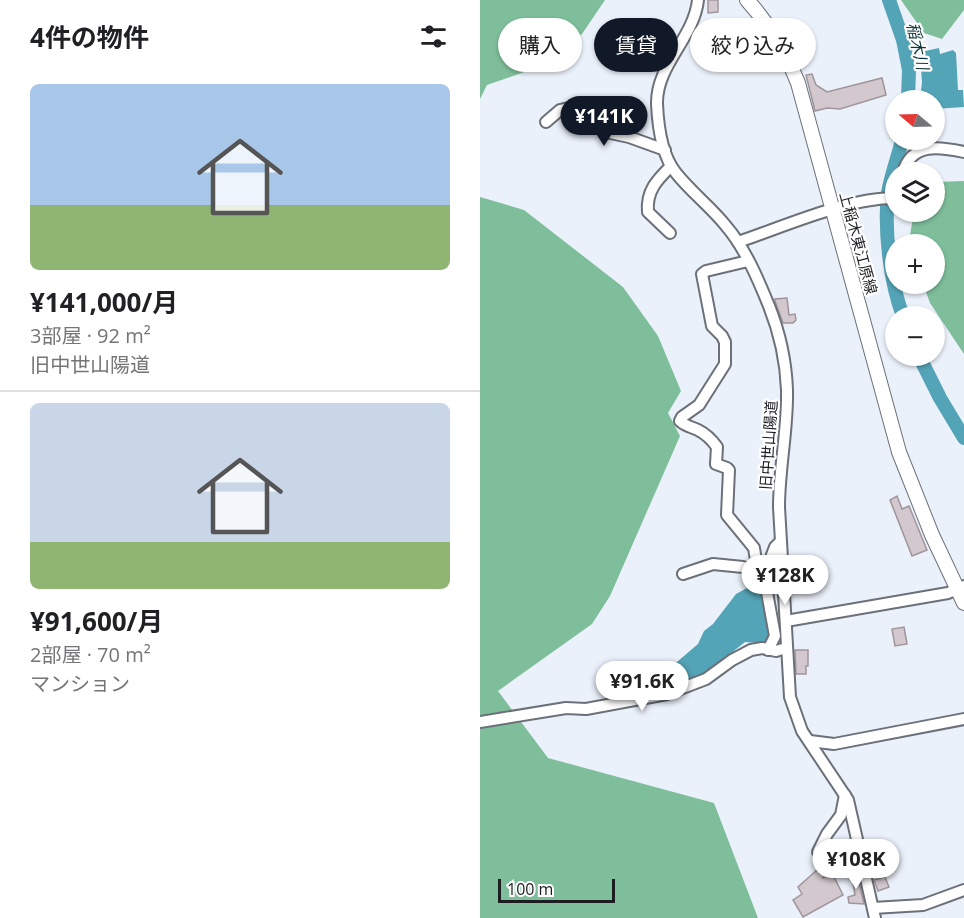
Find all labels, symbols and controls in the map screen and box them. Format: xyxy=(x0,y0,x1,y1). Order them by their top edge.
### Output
chip: 購入 xyxy=(498,18,582,72)
chip: 賃貸 xyxy=(594,18,678,72)
chip: 絞り込み xyxy=(690,18,816,72)
text: 4件の物件 xyxy=(30,19,149,55)
icon: filters xyxy=(417,20,450,53)
water label: 稲木川 xyxy=(902,20,935,74)
north arrow xyxy=(885,90,945,150)
map controls xyxy=(885,90,945,366)
pin: ¥141K xyxy=(562,96,646,147)
text: ¥141K xyxy=(574,102,634,129)
icon: home xyxy=(186,123,294,231)
button: layers xyxy=(885,162,945,222)
street label: 上稲木東江原線 xyxy=(836,190,882,296)
button: + xyxy=(885,234,945,294)
text: ¥141,000/月 xyxy=(30,284,178,320)
button: − xyxy=(885,306,945,366)
text: 3部屋 · 92 m² xyxy=(30,322,151,349)
text: 旧中世山陽道 xyxy=(30,351,150,378)
street label: 旧中世山陽道 xyxy=(755,399,781,491)
icon: home xyxy=(186,442,294,550)
pin: ¥128K xyxy=(743,555,827,606)
text: ¥128K xyxy=(755,561,815,588)
text: ¥91,600/月 xyxy=(30,603,163,639)
text: 2部屋 · 70 m² xyxy=(30,641,151,668)
pin: ¥91.6K xyxy=(593,661,691,712)
text: ¥91.6K xyxy=(610,667,674,694)
text: マンション xyxy=(30,670,130,697)
pin: ¥108K xyxy=(814,839,898,890)
text: ¥108K xyxy=(826,845,886,872)
scale bar xyxy=(498,876,615,904)
text: 100 m xyxy=(507,878,553,900)

